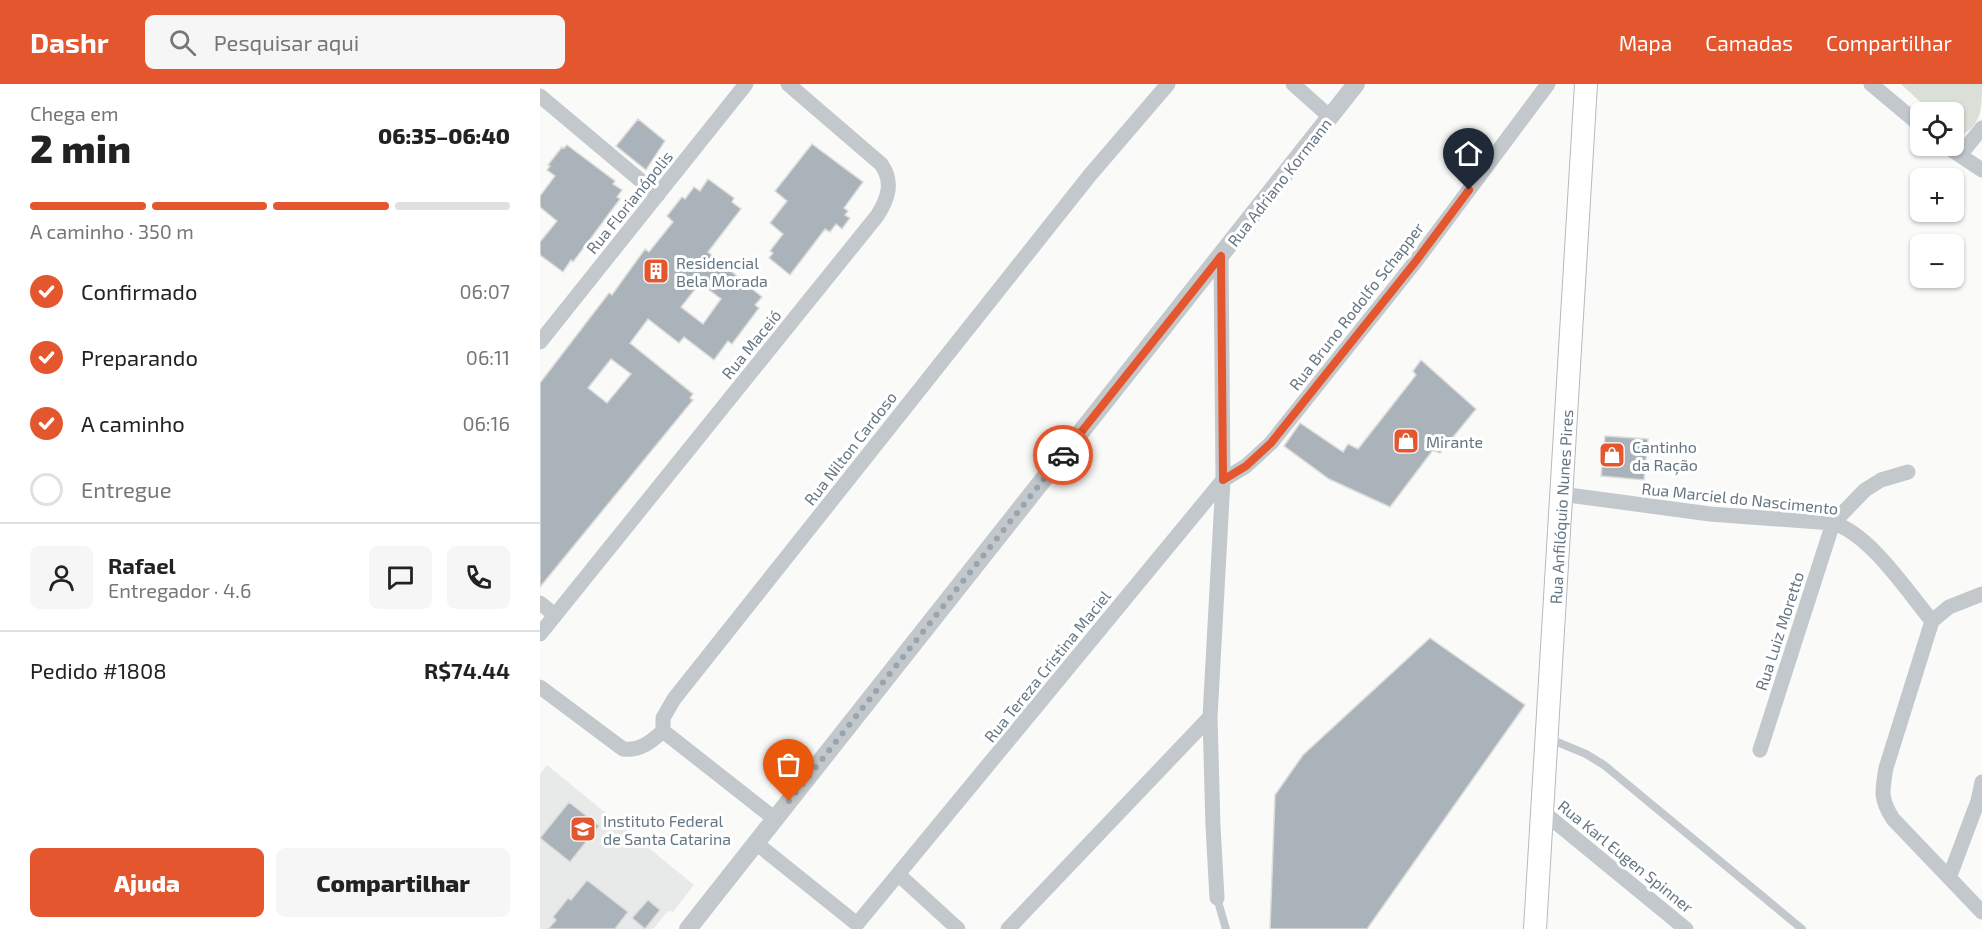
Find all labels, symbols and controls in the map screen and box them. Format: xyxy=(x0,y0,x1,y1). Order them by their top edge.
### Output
search box xyxy=(145,15,565,69)
text: Dashr xyxy=(30,25,109,59)
icon: search xyxy=(166,26,199,59)
text: Pesquisar aqui xyxy=(214,29,359,55)
text: Mapa xyxy=(1619,30,1672,55)
text: Camadas xyxy=(1705,30,1793,55)
text: Compartilhar xyxy=(1826,30,1952,55)
text: Chega em xyxy=(30,101,119,125)
map controls xyxy=(1910,102,1964,288)
button: locate xyxy=(1910,102,1964,156)
street label: Rua Adriano Kormann xyxy=(1223,114,1335,250)
text: 06:35–06:40 xyxy=(378,122,510,148)
text: 2 min xyxy=(30,124,131,171)
pin xyxy=(1443,128,1494,190)
icon: home xyxy=(1452,137,1485,170)
street label: Rua Florianópolis xyxy=(582,147,676,257)
button: + xyxy=(1910,168,1964,222)
street label: Rua Bruno Rodolfo Schapper xyxy=(1285,218,1428,394)
text: A caminho · 350 m xyxy=(30,219,194,243)
button: − xyxy=(1910,234,1964,288)
place label: Residencial Bela Morada xyxy=(676,253,768,290)
building icon: Residencial Bela Morada xyxy=(641,256,671,286)
icon: check xyxy=(30,275,63,308)
text: Confirmado xyxy=(81,278,197,304)
text: 06:07 xyxy=(459,279,510,303)
street label: Rua Maceió xyxy=(717,306,785,382)
icon: check xyxy=(30,341,63,374)
text: Preparando xyxy=(81,344,198,370)
text: 06:11 xyxy=(466,345,510,369)
street label: Rua Nilton Cardoso xyxy=(800,387,900,509)
icon: check xyxy=(30,407,63,440)
street label: Rua Anfilóquio Nunes Pires xyxy=(1545,409,1576,605)
text: A caminho xyxy=(81,410,185,436)
text: 06:16 xyxy=(462,411,510,435)
courier xyxy=(1033,425,1093,485)
shop icon: Mirante xyxy=(1391,426,1421,456)
place label: Mirante xyxy=(1426,432,1483,451)
place label: Cantinho da Ração xyxy=(1632,437,1698,475)
icon: car xyxy=(1047,439,1080,472)
shop icon: Cantinho da Ração xyxy=(1597,440,1627,470)
text: Entregue xyxy=(81,476,171,502)
street label: Rua Marciel do Nascimento xyxy=(1641,478,1839,518)
button: person xyxy=(30,546,93,609)
button: chat xyxy=(369,546,432,609)
button: phone xyxy=(447,546,510,609)
text: Rafael xyxy=(108,552,176,578)
street label: Rua Luiz Moretto xyxy=(1751,569,1807,693)
text: Entregador · 4.6 xyxy=(108,578,251,602)
street label: Rua Tereza Cristina Maciel xyxy=(980,586,1114,746)
text: Pedido #1808 xyxy=(30,657,167,683)
text: R$74.44 xyxy=(424,657,510,683)
pin xyxy=(763,739,814,801)
icon: bag xyxy=(772,748,805,781)
street label: Rua Karl Eugen Spinner xyxy=(1555,796,1698,917)
place label: Instituto Federal de Santa Catarina xyxy=(603,811,731,848)
school or university icon: Instituto Federal de Santa Catarina xyxy=(568,814,598,844)
button: Ajuda xyxy=(30,848,264,917)
button: Compartilhar xyxy=(276,848,510,917)

